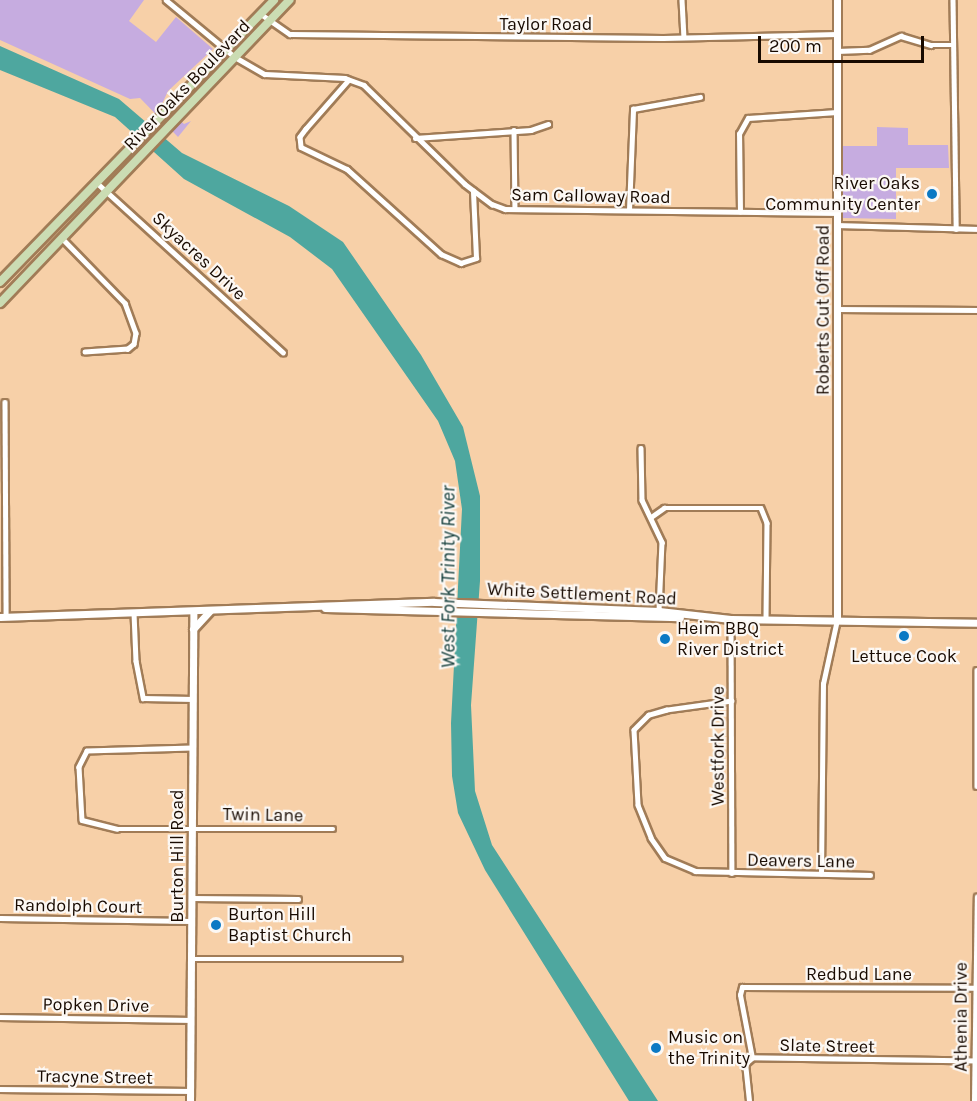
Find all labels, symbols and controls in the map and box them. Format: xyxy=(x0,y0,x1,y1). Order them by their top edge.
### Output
street label: Taylor Road xyxy=(500,13,592,35)
street label: River Oaks Boulevard xyxy=(119,15,255,155)
scale bar xyxy=(761,24,928,62)
text: 200 m xyxy=(769,35,822,57)
place label: River Oaks Community Center xyxy=(765,173,920,216)
street label: Sam Calloway Road xyxy=(511,184,671,208)
marker: River Oaks Community Center xyxy=(925,187,939,201)
street label: Skyacres Drive xyxy=(148,207,250,305)
street label: Roberts Cut Off Road xyxy=(812,225,834,395)
water label: West Fork Trinity River xyxy=(436,486,460,668)
street label: White Settlement Road xyxy=(487,578,677,610)
place label: Heim BBQ River District xyxy=(677,618,784,660)
marker: Lettuce Cook xyxy=(897,629,911,643)
marker: Heim BBQ River District xyxy=(658,632,672,646)
place label: Lettuce Cook xyxy=(851,645,957,667)
street label: Westfork Drive xyxy=(707,686,729,806)
street label: Burton Hill Road xyxy=(166,789,188,923)
street label: Twin Lane xyxy=(223,803,303,827)
street label: Deavers Lane xyxy=(747,849,855,873)
street label: Randolph Court xyxy=(14,894,142,918)
place label: Burton Hill Baptist Church xyxy=(228,904,352,946)
marker: Burton Hill Baptist Church xyxy=(209,918,223,932)
street label: Athenia Drive xyxy=(950,962,972,1072)
street label: Redbud Lane xyxy=(806,963,912,985)
street label: Popken Drive xyxy=(42,993,150,1017)
place label: Music on the Trinity xyxy=(668,1027,750,1070)
street label: Slate Street xyxy=(779,1034,875,1058)
marker: Music on the Trinity xyxy=(649,1041,663,1055)
street label: Tracyne Street xyxy=(37,1065,153,1089)

